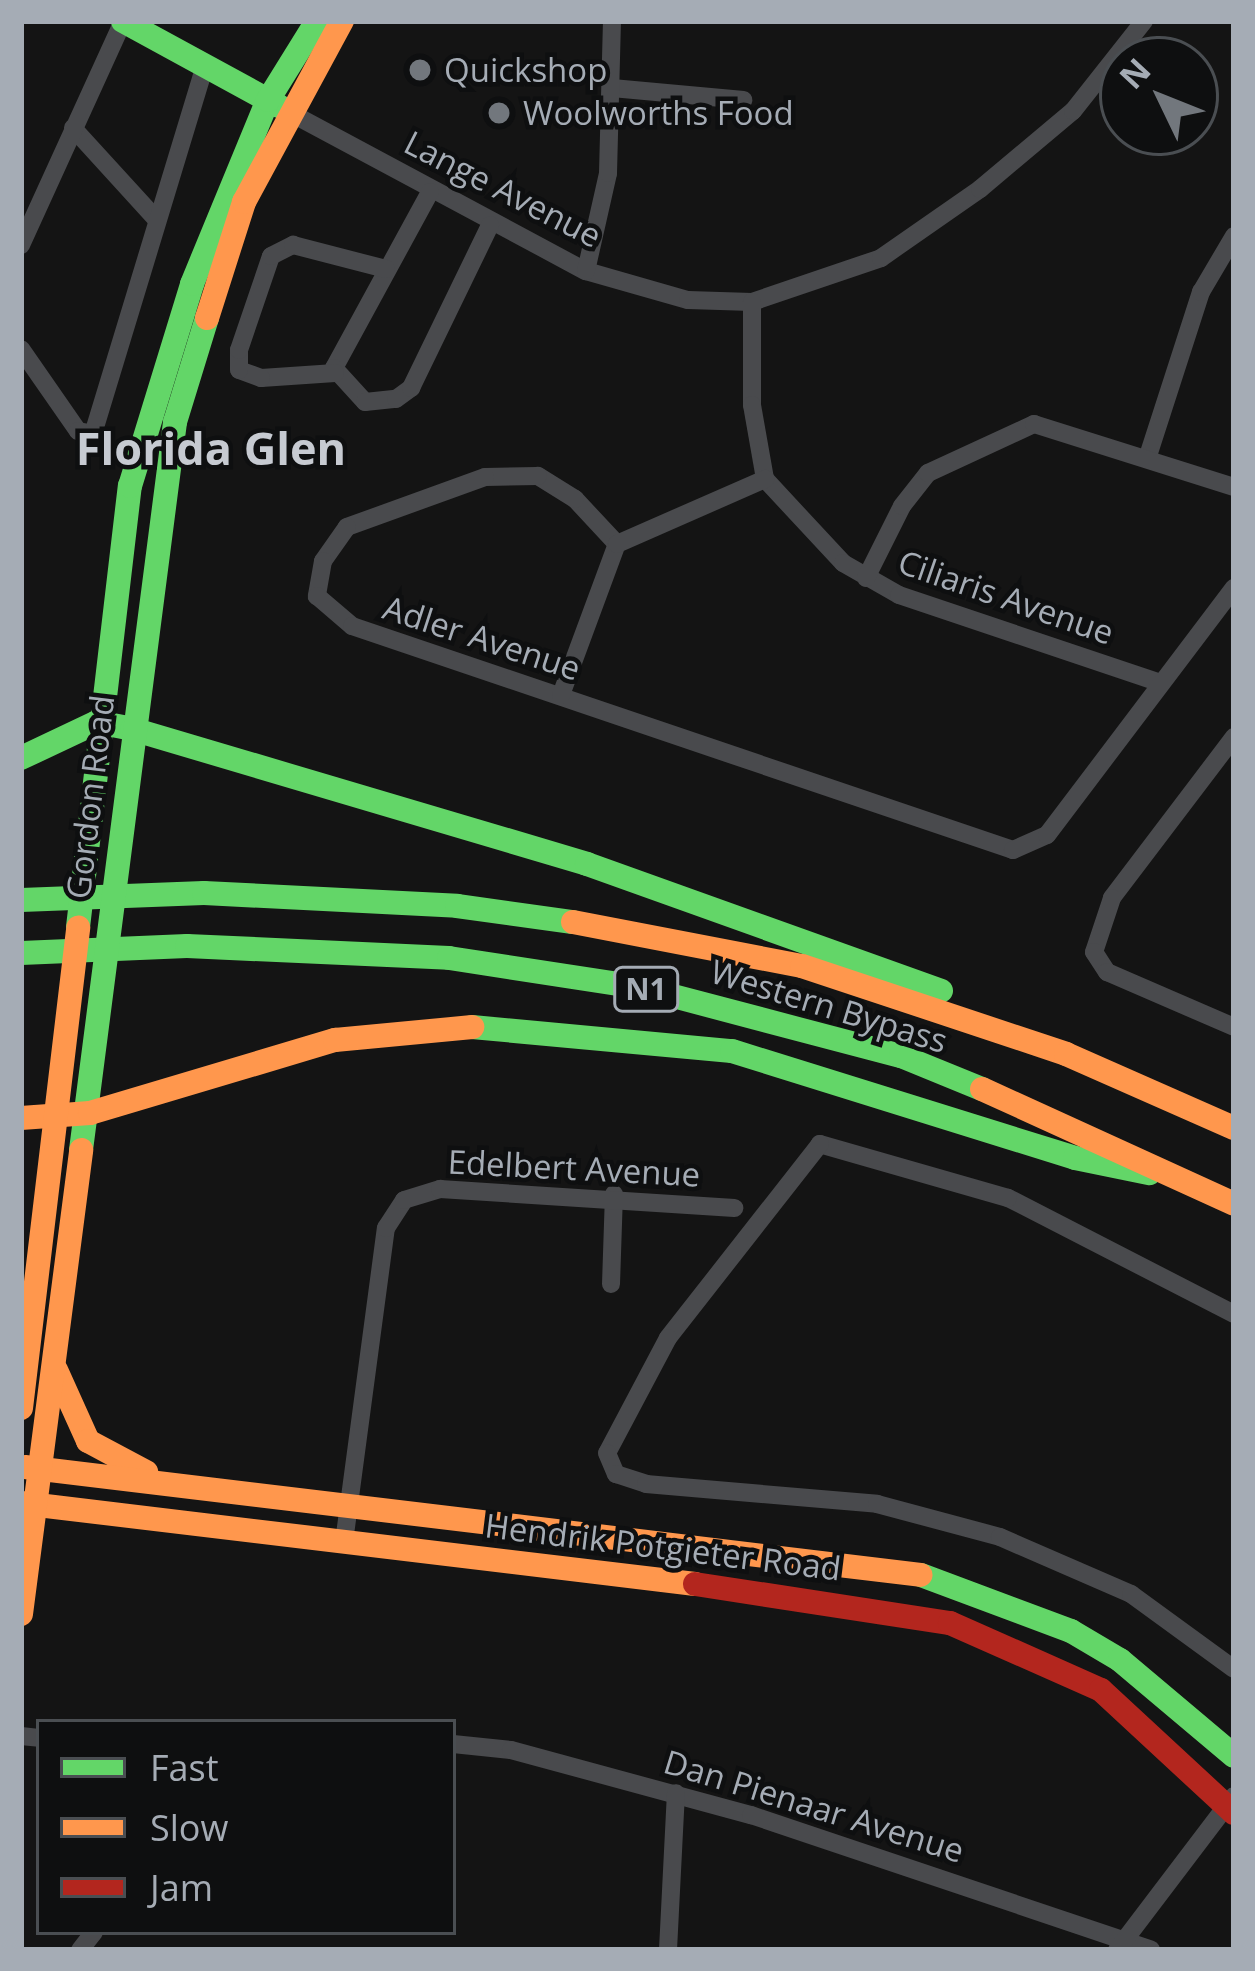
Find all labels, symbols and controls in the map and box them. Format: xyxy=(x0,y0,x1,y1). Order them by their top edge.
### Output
north arrow xyxy=(1099,36,1219,156)
text: N xyxy=(1109,48,1160,98)
place label: Quickshop xyxy=(444,50,607,90)
marker: Quickshop xyxy=(407,57,433,83)
place label: Woolworths Food xyxy=(523,93,794,133)
marker: Woolworths Food xyxy=(486,100,512,126)
street label: Lange Avenue xyxy=(398,122,608,256)
district label: Florida Glen xyxy=(76,421,346,475)
street label: Ciliaris Avenue xyxy=(893,542,1119,652)
street label: Adler Avenue xyxy=(378,588,586,688)
street label: Gordon Road xyxy=(58,693,122,901)
street label: Western Bypass xyxy=(706,951,952,1061)
road number: N1 xyxy=(613,965,679,1013)
street label: Edelbert Avenue xyxy=(447,1142,701,1194)
street label: Hendrik Potgieter Road xyxy=(483,1506,843,1588)
legend xyxy=(36,1719,456,1935)
street label: Dan Pienaar Avenue xyxy=(659,1742,969,1870)
text: Fast xyxy=(150,1743,219,1792)
text: Slow xyxy=(150,1803,228,1852)
text: Jam xyxy=(150,1863,213,1912)

